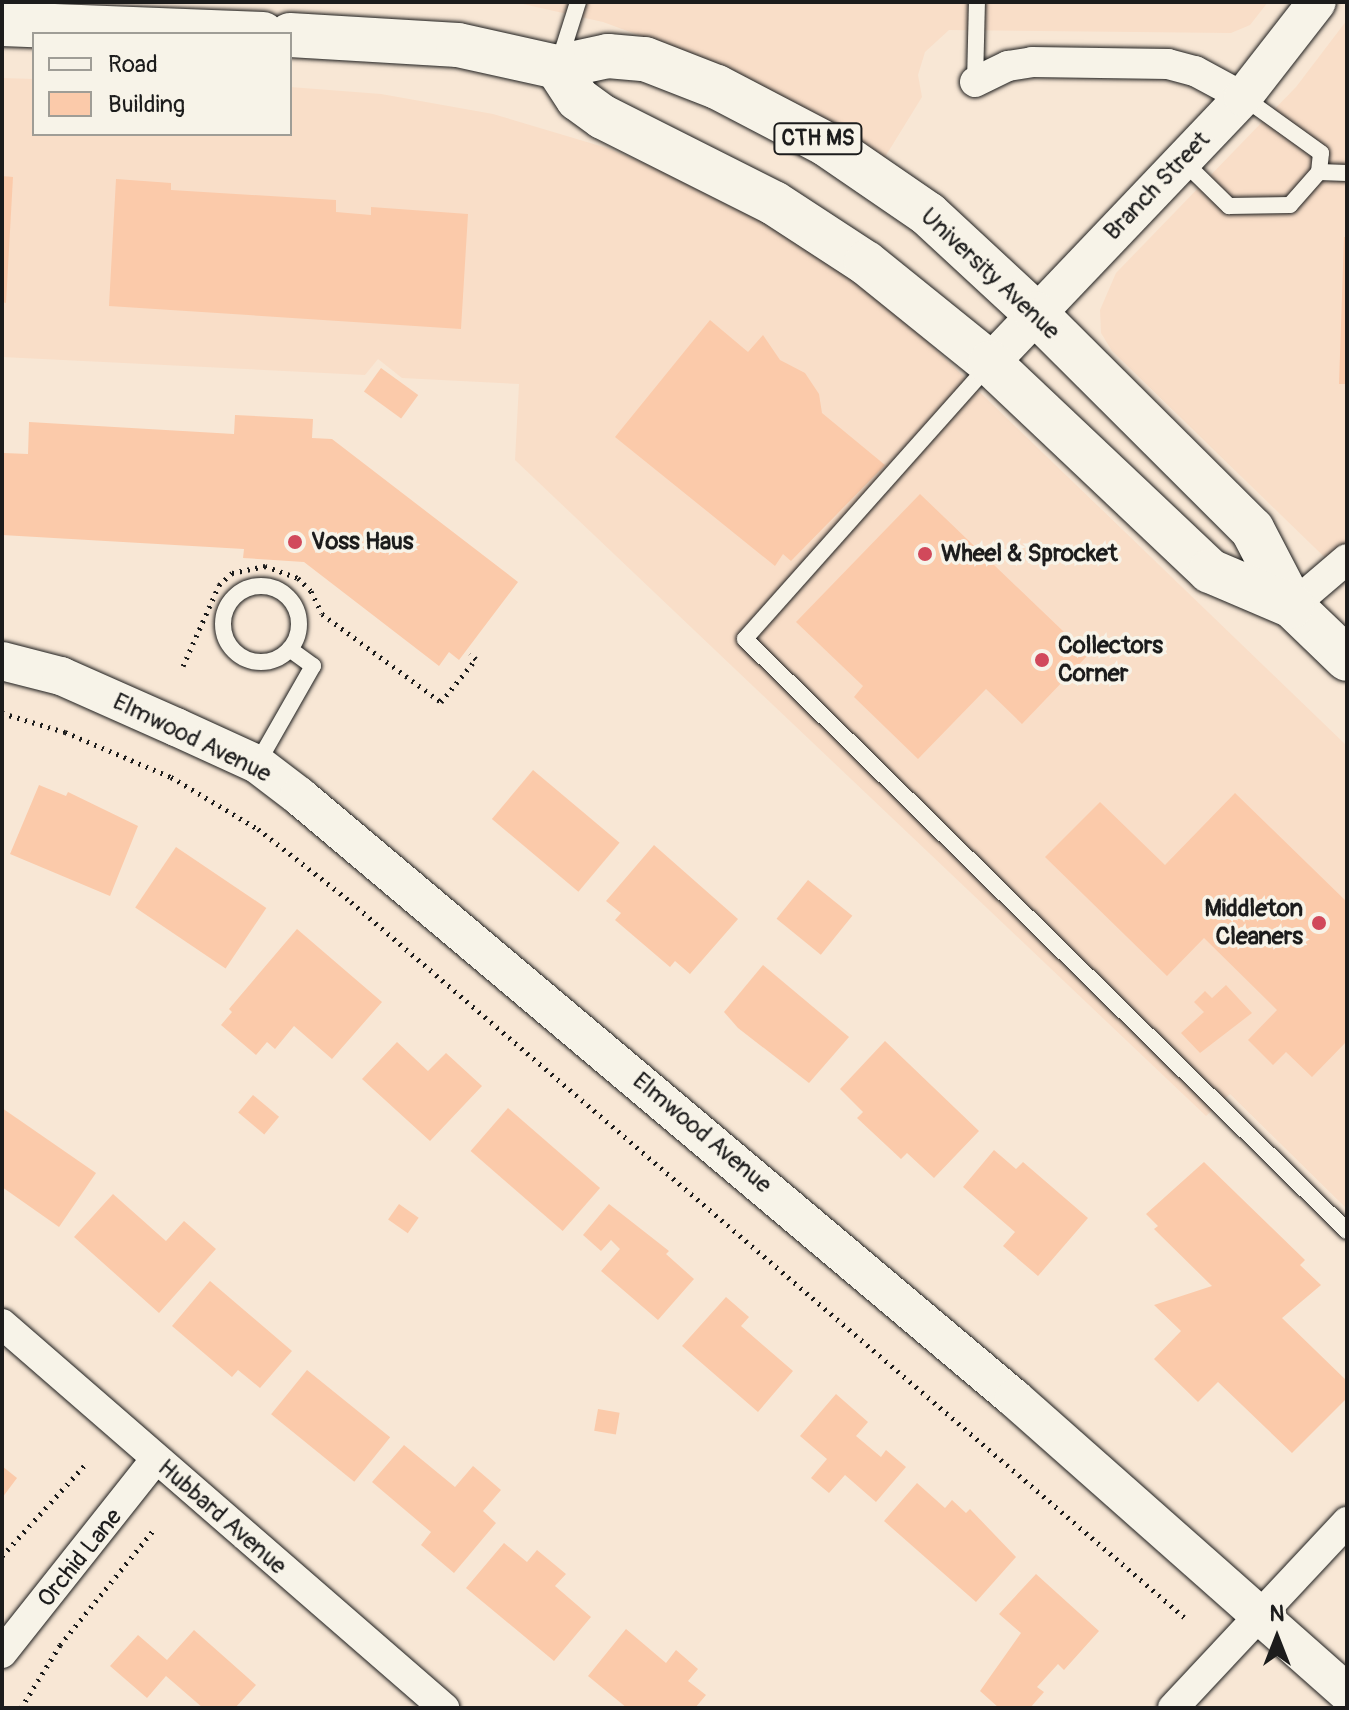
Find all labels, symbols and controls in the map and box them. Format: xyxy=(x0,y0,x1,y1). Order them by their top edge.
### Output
legend xyxy=(32,32,292,136)
text: Road xyxy=(108,50,158,79)
text: Building xyxy=(108,90,185,119)
road number: CTH MS xyxy=(772,121,864,157)
street label: Branch Street xyxy=(1098,126,1216,246)
street label: University Avenue xyxy=(915,202,1065,346)
place label: Voss Haus xyxy=(311,528,414,556)
marker: Voss Haus xyxy=(286,533,304,551)
place label: Wheel & Sprocket xyxy=(941,540,1118,568)
marker: Wheel & Sprocket xyxy=(916,545,934,563)
place label: Collectors Corner xyxy=(1058,632,1163,688)
marker: Collectors Corner xyxy=(1033,651,1051,669)
street label: Elmwood Avenue xyxy=(108,687,276,789)
place label: Middleton Cleaners xyxy=(1204,895,1303,951)
marker: Middleton Cleaners xyxy=(1310,914,1328,932)
street label: Elmwood Avenue xyxy=(627,1067,777,1199)
street label: Hubbard Avenue xyxy=(152,1453,292,1581)
street label: Orchid Lane xyxy=(32,1503,128,1613)
north arrow xyxy=(1237,1598,1317,1678)
text: N xyxy=(1270,1600,1284,1628)

